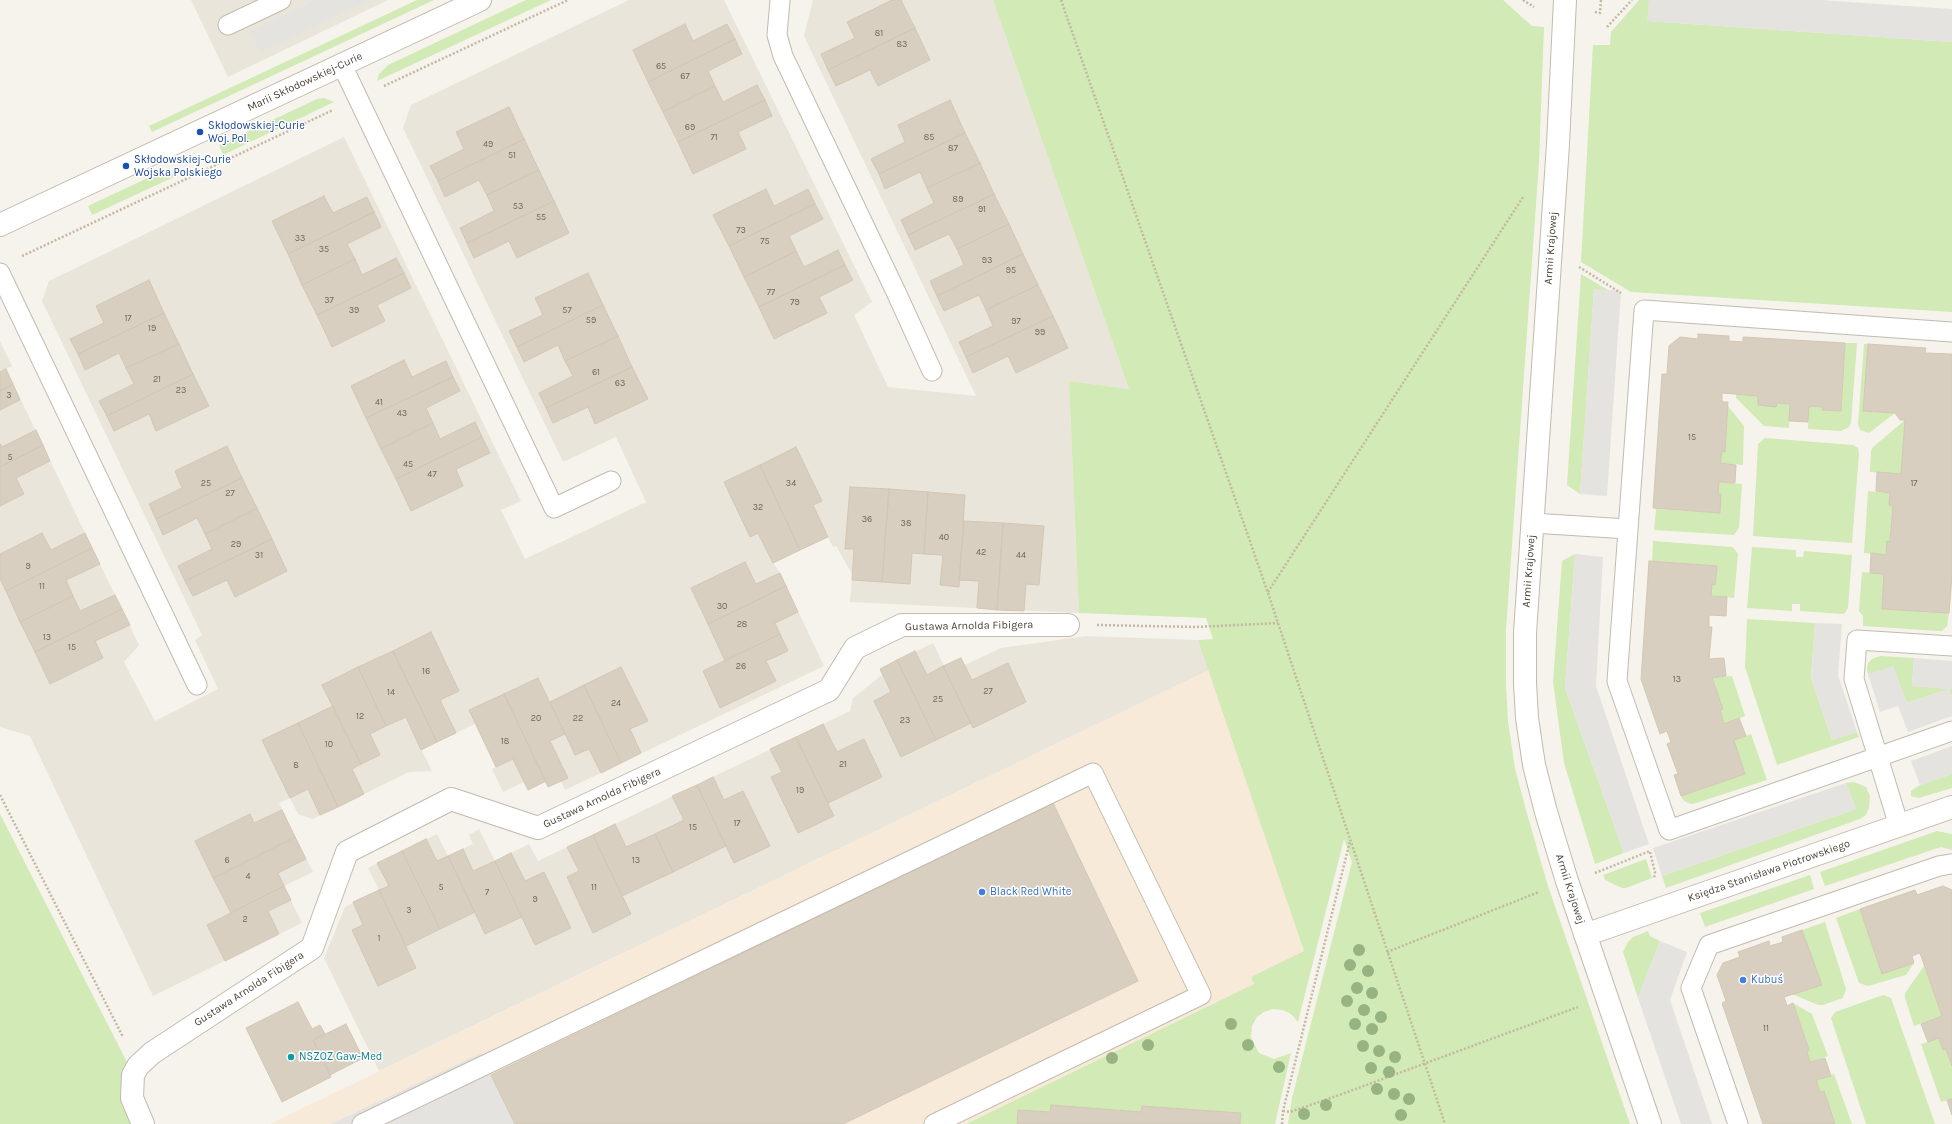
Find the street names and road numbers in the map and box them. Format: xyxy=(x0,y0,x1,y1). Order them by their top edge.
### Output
street label: Marii Skłodowskiej-Curie xyxy=(245,50,365,114)
street label: Armii Krajowej xyxy=(1542,211,1560,285)
street label: Armii Krajowej xyxy=(1520,534,1538,608)
street label: Gustawa Arnolda Fibigera xyxy=(905,618,1033,634)
street label: Gustawa Arnolda Fibigera xyxy=(541,765,663,831)
street label: Księdza Stanisława Piotrowskiego xyxy=(1686,837,1852,905)
street label: Armii Krajowej xyxy=(1552,852,1588,926)
street label: Gustawa Arnolda Fibigera xyxy=(192,949,306,1029)

